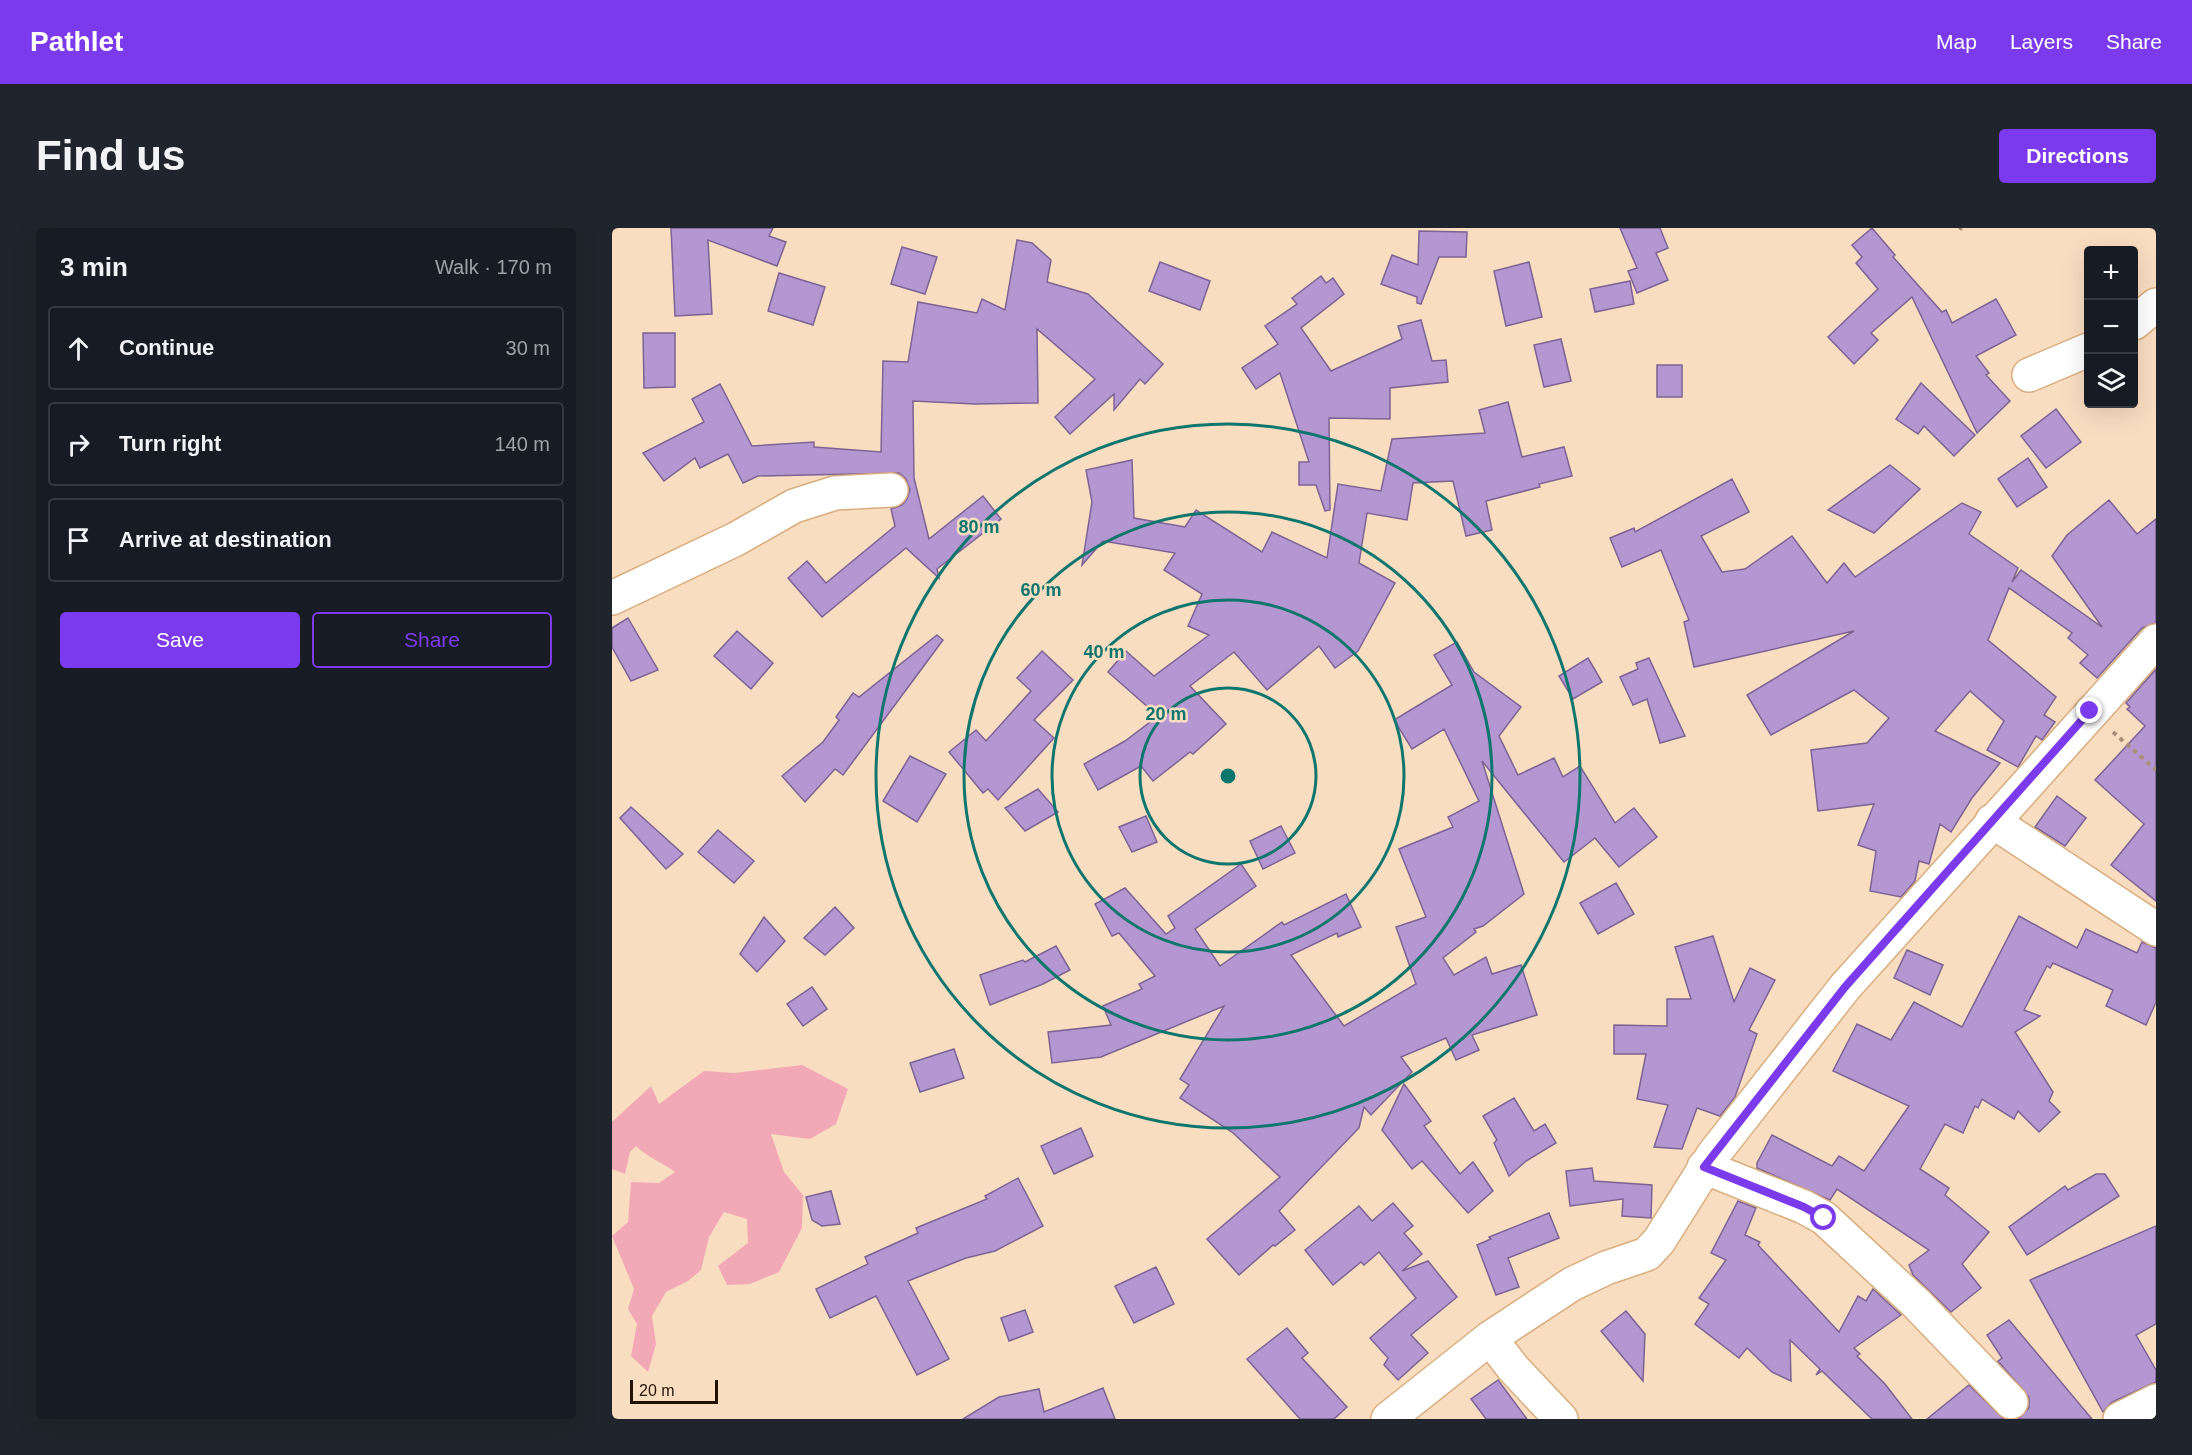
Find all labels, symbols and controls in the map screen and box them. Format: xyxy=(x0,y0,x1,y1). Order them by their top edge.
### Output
text: Pathlet xyxy=(30,26,123,57)
text: Map xyxy=(1936,30,1977,53)
text: Layers xyxy=(2010,30,2073,53)
text: Share xyxy=(2106,30,2162,53)
button: Directions xyxy=(1999,129,2156,183)
text: Find us xyxy=(36,132,185,179)
map controls xyxy=(2084,246,2138,408)
button: + xyxy=(2084,246,2138,300)
text: 3 min xyxy=(60,252,128,282)
text: Walk · 170 m xyxy=(435,256,552,278)
button: − xyxy=(2084,300,2138,354)
icon: ahead xyxy=(62,332,95,365)
text: Continue xyxy=(119,335,214,360)
text: 30 m xyxy=(506,337,550,359)
button: layers xyxy=(2084,354,2138,408)
icon: right xyxy=(62,428,95,461)
text: Turn right xyxy=(119,431,221,456)
text: 140 m xyxy=(494,433,550,455)
text: 80 m xyxy=(958,517,1000,537)
icon: arrive xyxy=(62,524,95,557)
text: Arrive at destination xyxy=(119,527,332,552)
text: 60 m xyxy=(1020,580,1062,600)
button: Save xyxy=(60,612,300,668)
button: Share xyxy=(312,612,552,668)
text: 40 m xyxy=(1083,642,1125,662)
route end xyxy=(2076,697,2102,723)
text: 20 m xyxy=(1145,704,1187,724)
centre of rings xyxy=(1218,766,1238,786)
route start xyxy=(1810,1204,1836,1230)
scale bar xyxy=(630,1377,718,1404)
text: 20 m xyxy=(639,1382,675,1399)

